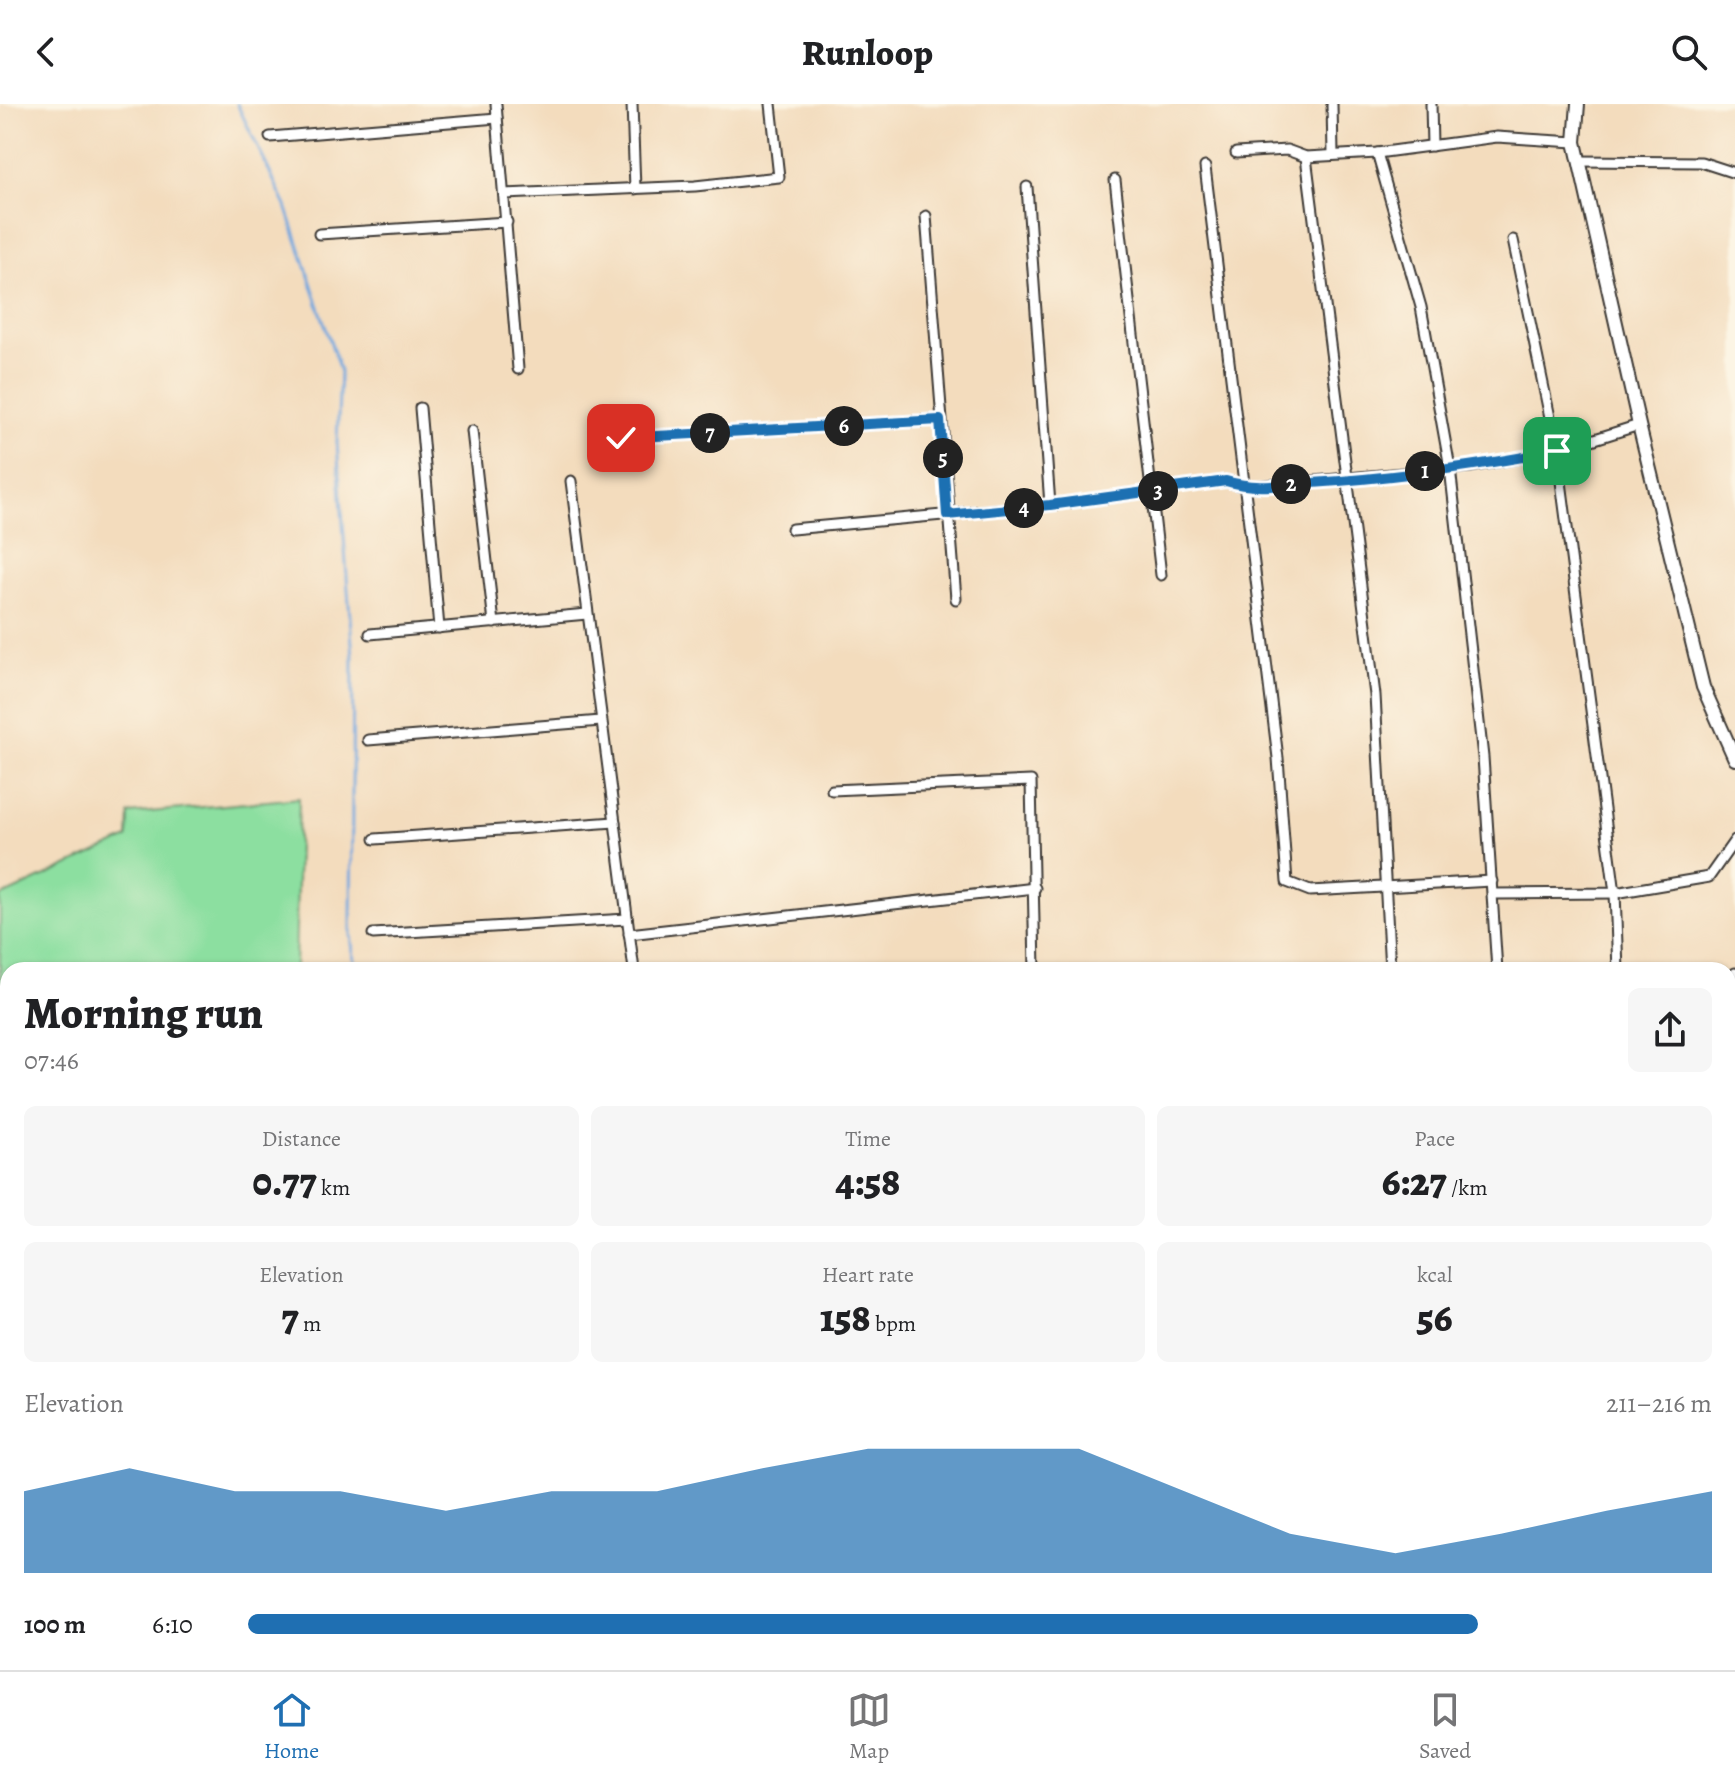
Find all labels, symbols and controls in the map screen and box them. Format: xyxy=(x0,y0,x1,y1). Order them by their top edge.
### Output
text: Runloop xyxy=(802,28,933,77)
icon: back xyxy=(24,30,68,74)
icon: search xyxy=(1667,30,1711,74)
pin xyxy=(587,404,655,472)
pin: 6 xyxy=(824,406,864,446)
text: 6 xyxy=(839,411,849,441)
pin: 7 xyxy=(690,413,730,453)
icon: check xyxy=(599,416,643,460)
pin xyxy=(1523,417,1591,485)
text: 7 xyxy=(705,418,715,448)
icon: arrive xyxy=(1535,429,1579,473)
pin: 5 xyxy=(923,438,963,478)
text: 5 xyxy=(938,443,948,473)
pin: 1 xyxy=(1405,451,1445,491)
text: 1 xyxy=(1421,456,1429,486)
pin: 2 xyxy=(1271,464,1311,504)
text: 2 xyxy=(1286,469,1296,499)
pin: 3 xyxy=(1138,471,1178,511)
text: 3 xyxy=(1153,476,1163,506)
pin: 4 xyxy=(1004,488,1044,528)
text: 4 xyxy=(1019,493,1029,523)
text: Morning run xyxy=(24,983,263,1043)
button: share xyxy=(1628,988,1712,1072)
text: 07:46 xyxy=(24,1043,79,1078)
text: Distance xyxy=(262,1124,341,1154)
text: Time xyxy=(845,1124,891,1154)
text: Pace xyxy=(1414,1124,1455,1154)
text: 0.77 xyxy=(252,1154,317,1209)
text: 4:58 xyxy=(836,1154,900,1209)
text: 6:27 xyxy=(1382,1154,1447,1209)
text: km xyxy=(317,1173,350,1203)
text: /km xyxy=(1447,1173,1488,1203)
text: Elevation xyxy=(259,1260,344,1290)
text: Heart rate xyxy=(822,1260,914,1290)
text: kcal xyxy=(1417,1260,1452,1290)
text: 7 xyxy=(281,1290,299,1345)
text: 158 xyxy=(820,1290,871,1345)
text: 56 xyxy=(1417,1290,1453,1345)
text: m xyxy=(299,1309,321,1339)
text: bpm xyxy=(871,1309,916,1339)
text: Elevation xyxy=(24,1386,124,1421)
text: 211–216 m xyxy=(1606,1386,1712,1421)
text: 100 m xyxy=(24,1607,86,1642)
text: 6:10 xyxy=(152,1607,193,1642)
tab: Home xyxy=(264,1688,319,1766)
tab: Map xyxy=(847,1688,891,1766)
tab: Saved xyxy=(1419,1688,1471,1766)

